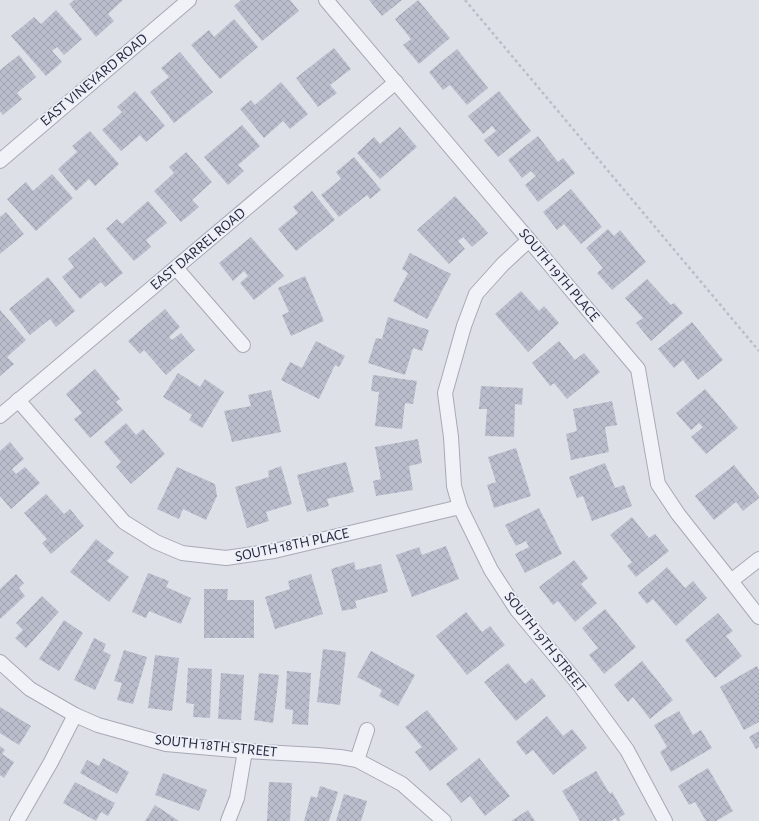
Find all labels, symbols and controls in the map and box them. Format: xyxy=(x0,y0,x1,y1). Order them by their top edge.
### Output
street label: EAST VINEYARD ROAD xyxy=(38,31,151,129)
street label: EAST DARREL ROAD xyxy=(148,205,249,293)
street label: SOUTH 19TH PLACE xyxy=(516,226,602,324)
street label: SOUTH 18TH PLACE xyxy=(234,526,350,564)
street label: SOUTH 19TH STREET xyxy=(501,589,589,695)
street label: SOUTH 18TH STREET xyxy=(154,732,278,760)

